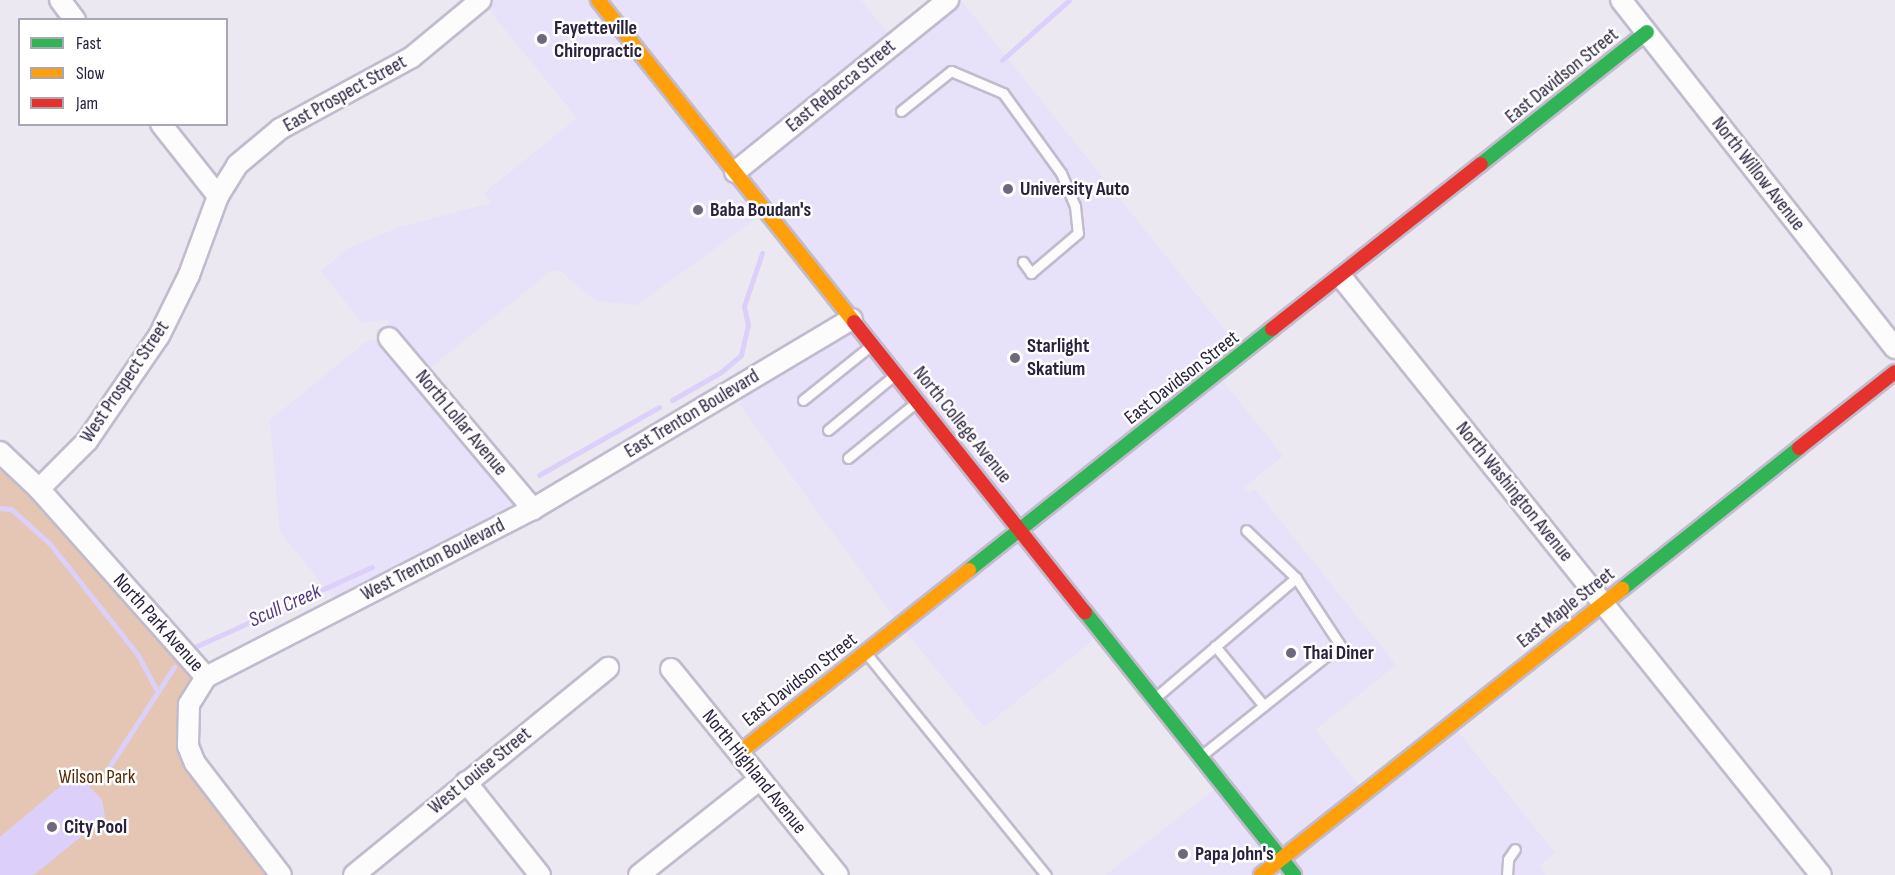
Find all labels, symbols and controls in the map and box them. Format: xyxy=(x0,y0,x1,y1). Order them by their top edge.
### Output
place label: Fayetteville Chiropractic xyxy=(554,16,642,63)
legend xyxy=(18,18,228,126)
street label: East Davidson Street xyxy=(1501,23,1623,129)
marker: Fayetteville Chiropractic xyxy=(535,32,549,46)
text: Fast xyxy=(76,33,101,54)
street label: East Rebecca Street xyxy=(781,34,901,138)
street label: East Prospect Street xyxy=(279,50,411,138)
text: Slow xyxy=(76,63,105,84)
text: Jam xyxy=(76,93,98,114)
street label: North Willow Avenue xyxy=(1706,112,1810,236)
place label: University Auto xyxy=(1020,177,1130,201)
marker: University Auto xyxy=(1001,182,1015,196)
place label: Baba Boudan's xyxy=(710,198,811,222)
marker: Baba Boudan's xyxy=(691,203,705,217)
street label: West Prospect Street xyxy=(75,316,175,448)
street label: East Davidson Street xyxy=(1120,326,1244,430)
place label: Starlight Skatium xyxy=(1027,334,1089,381)
marker: Starlight Skatium xyxy=(1008,351,1022,365)
street label: North College Avenue xyxy=(907,362,1017,488)
street label: East Trenton Boulevard xyxy=(620,364,764,464)
street label: North Lollar Avenue xyxy=(410,365,512,481)
street label: North Washington Avenue xyxy=(1450,417,1578,567)
street label: West Trenton Boulevard xyxy=(357,513,509,607)
street label: East Maple Street xyxy=(1512,562,1620,654)
street label: North Park Avenue xyxy=(108,569,208,677)
water label: Scull Creek xyxy=(245,579,325,633)
street label: East Davidson Street xyxy=(738,628,862,732)
place label: Thai Diner xyxy=(1303,641,1374,665)
marker: Thai Diner xyxy=(1284,646,1298,660)
street label: North Highland Avenue xyxy=(696,705,812,839)
street label: West Louise Street xyxy=(424,722,536,820)
park label: Wilson Park xyxy=(59,765,135,789)
place label: City Pool xyxy=(64,815,127,839)
marker: City Pool xyxy=(45,820,59,834)
place label: Papa John's xyxy=(1195,842,1274,866)
marker: Papa John's xyxy=(1176,847,1190,861)

